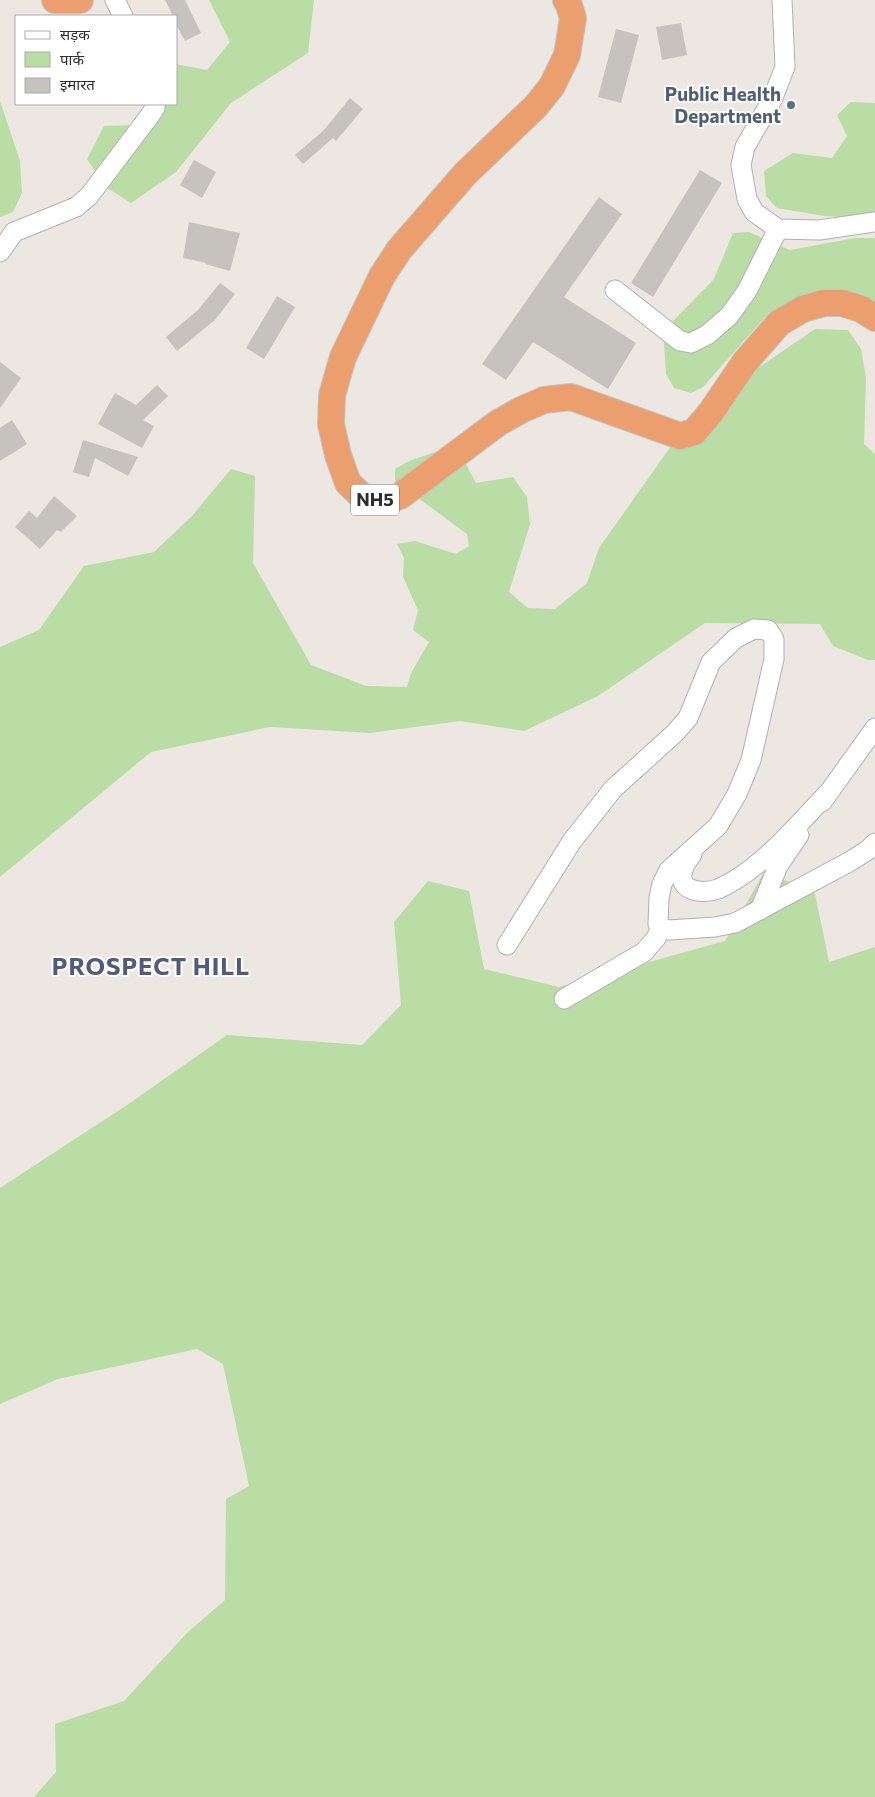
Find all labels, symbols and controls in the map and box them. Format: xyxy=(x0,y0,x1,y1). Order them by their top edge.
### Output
legend xyxy=(15,15,178,105)
text: सड़क xyxy=(60,25,90,43)
text: पार्क xyxy=(60,50,84,68)
text: इमारत xyxy=(60,75,95,93)
place label: Public Health Department xyxy=(665,82,781,127)
marker: Public Health Department xyxy=(785,99,797,111)
road number: NH5 xyxy=(351,484,399,516)
district label: PROSPECT HILL xyxy=(52,951,250,980)

